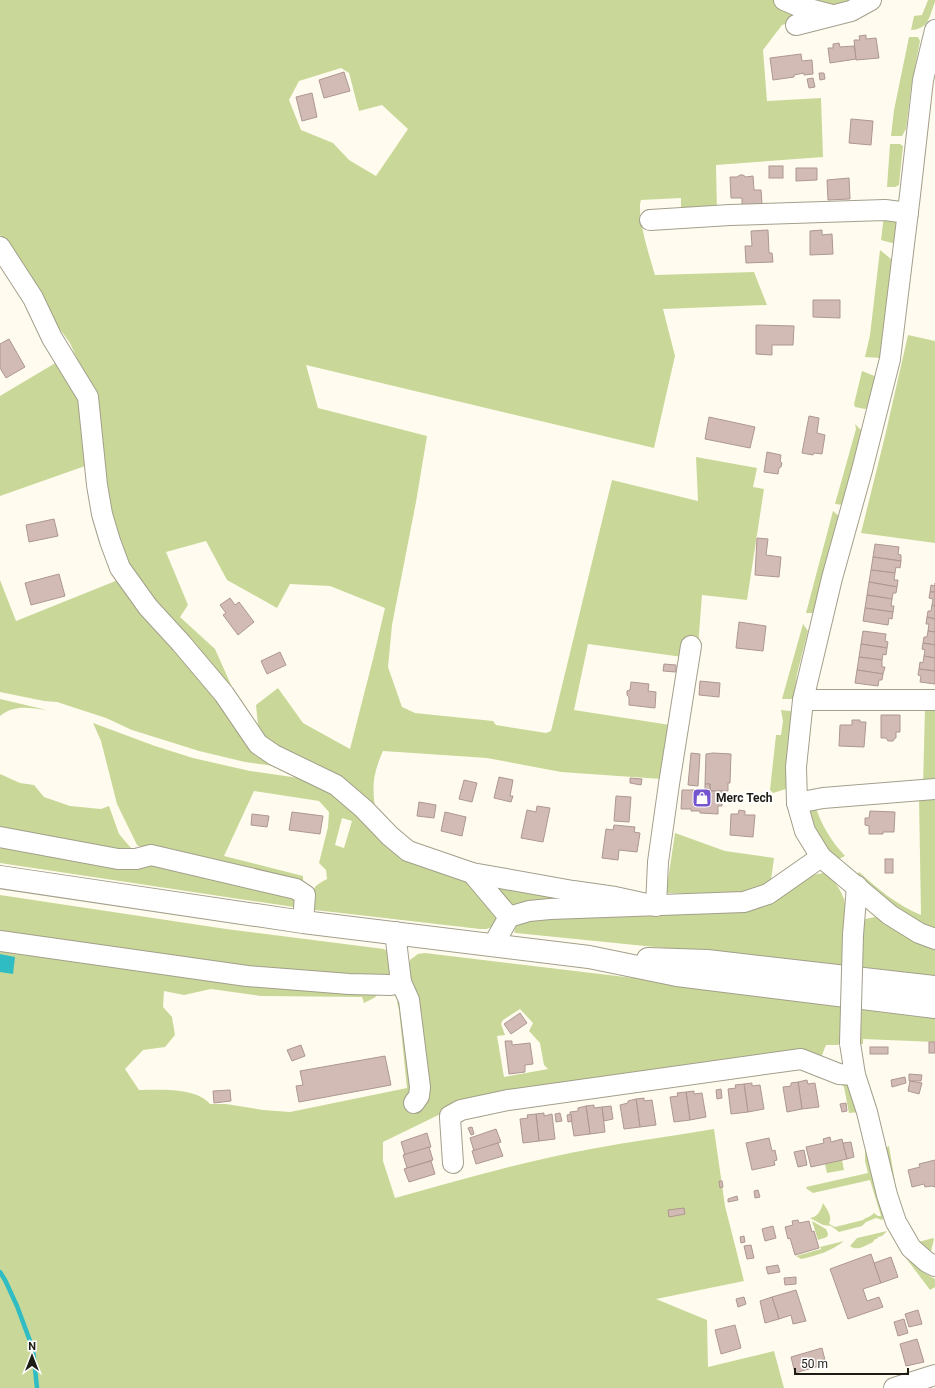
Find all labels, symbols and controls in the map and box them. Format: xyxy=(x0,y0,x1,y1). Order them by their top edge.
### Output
shop icon: Merc Tech xyxy=(691,787,713,809)
place label: Merc Tech xyxy=(716,791,773,805)
north arrow xyxy=(12,1336,52,1376)
text: N xyxy=(28,1340,36,1353)
scale bar xyxy=(795,1350,908,1376)
text: 50 m xyxy=(801,1357,828,1371)

